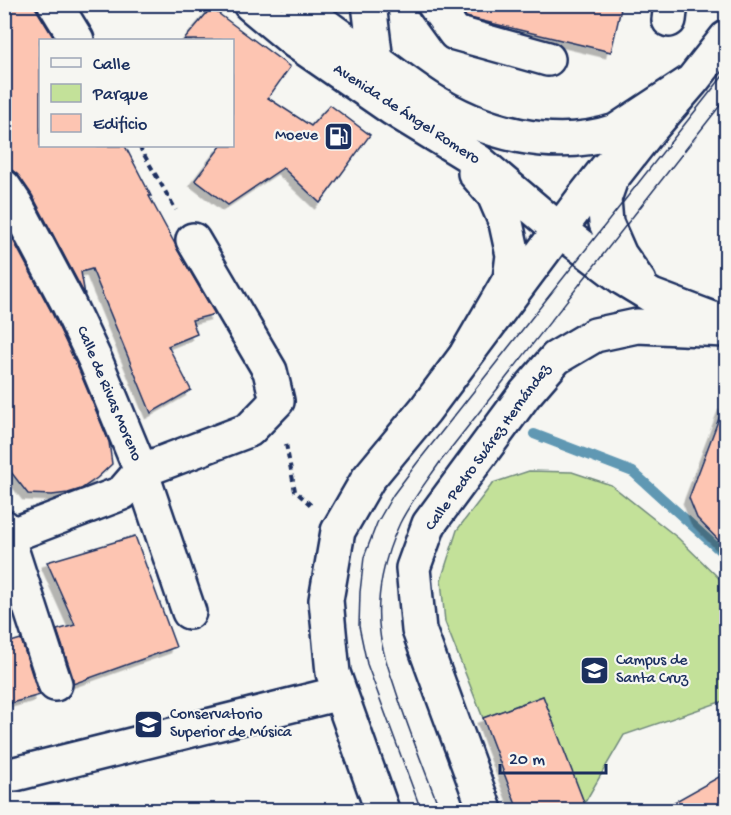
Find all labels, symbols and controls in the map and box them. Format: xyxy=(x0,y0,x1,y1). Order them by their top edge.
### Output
legend xyxy=(39,39,234,147)
text: Calle xyxy=(93,55,131,76)
street label: Avenida de Ángel Romero xyxy=(329,60,484,170)
text: Parque xyxy=(92,85,149,106)
text: Edificio xyxy=(93,115,147,136)
fuel station icon: Moeve xyxy=(323,120,355,152)
place label: Moeve xyxy=(275,127,319,146)
street label: Calle de Rivas Moreno xyxy=(71,324,145,464)
street label: Calle Pedro Suárez Hernández xyxy=(422,360,556,535)
place label: Campus de Santa Cruz xyxy=(616,652,689,689)
school or university icon: Campus de Santa Cruz xyxy=(579,654,611,686)
place label: Conservatorio Superior de Música xyxy=(170,706,293,743)
school or university icon: Conservatorio Superior de Música xyxy=(133,708,165,740)
scale bar xyxy=(500,737,606,775)
text: 20 m xyxy=(509,750,545,771)

